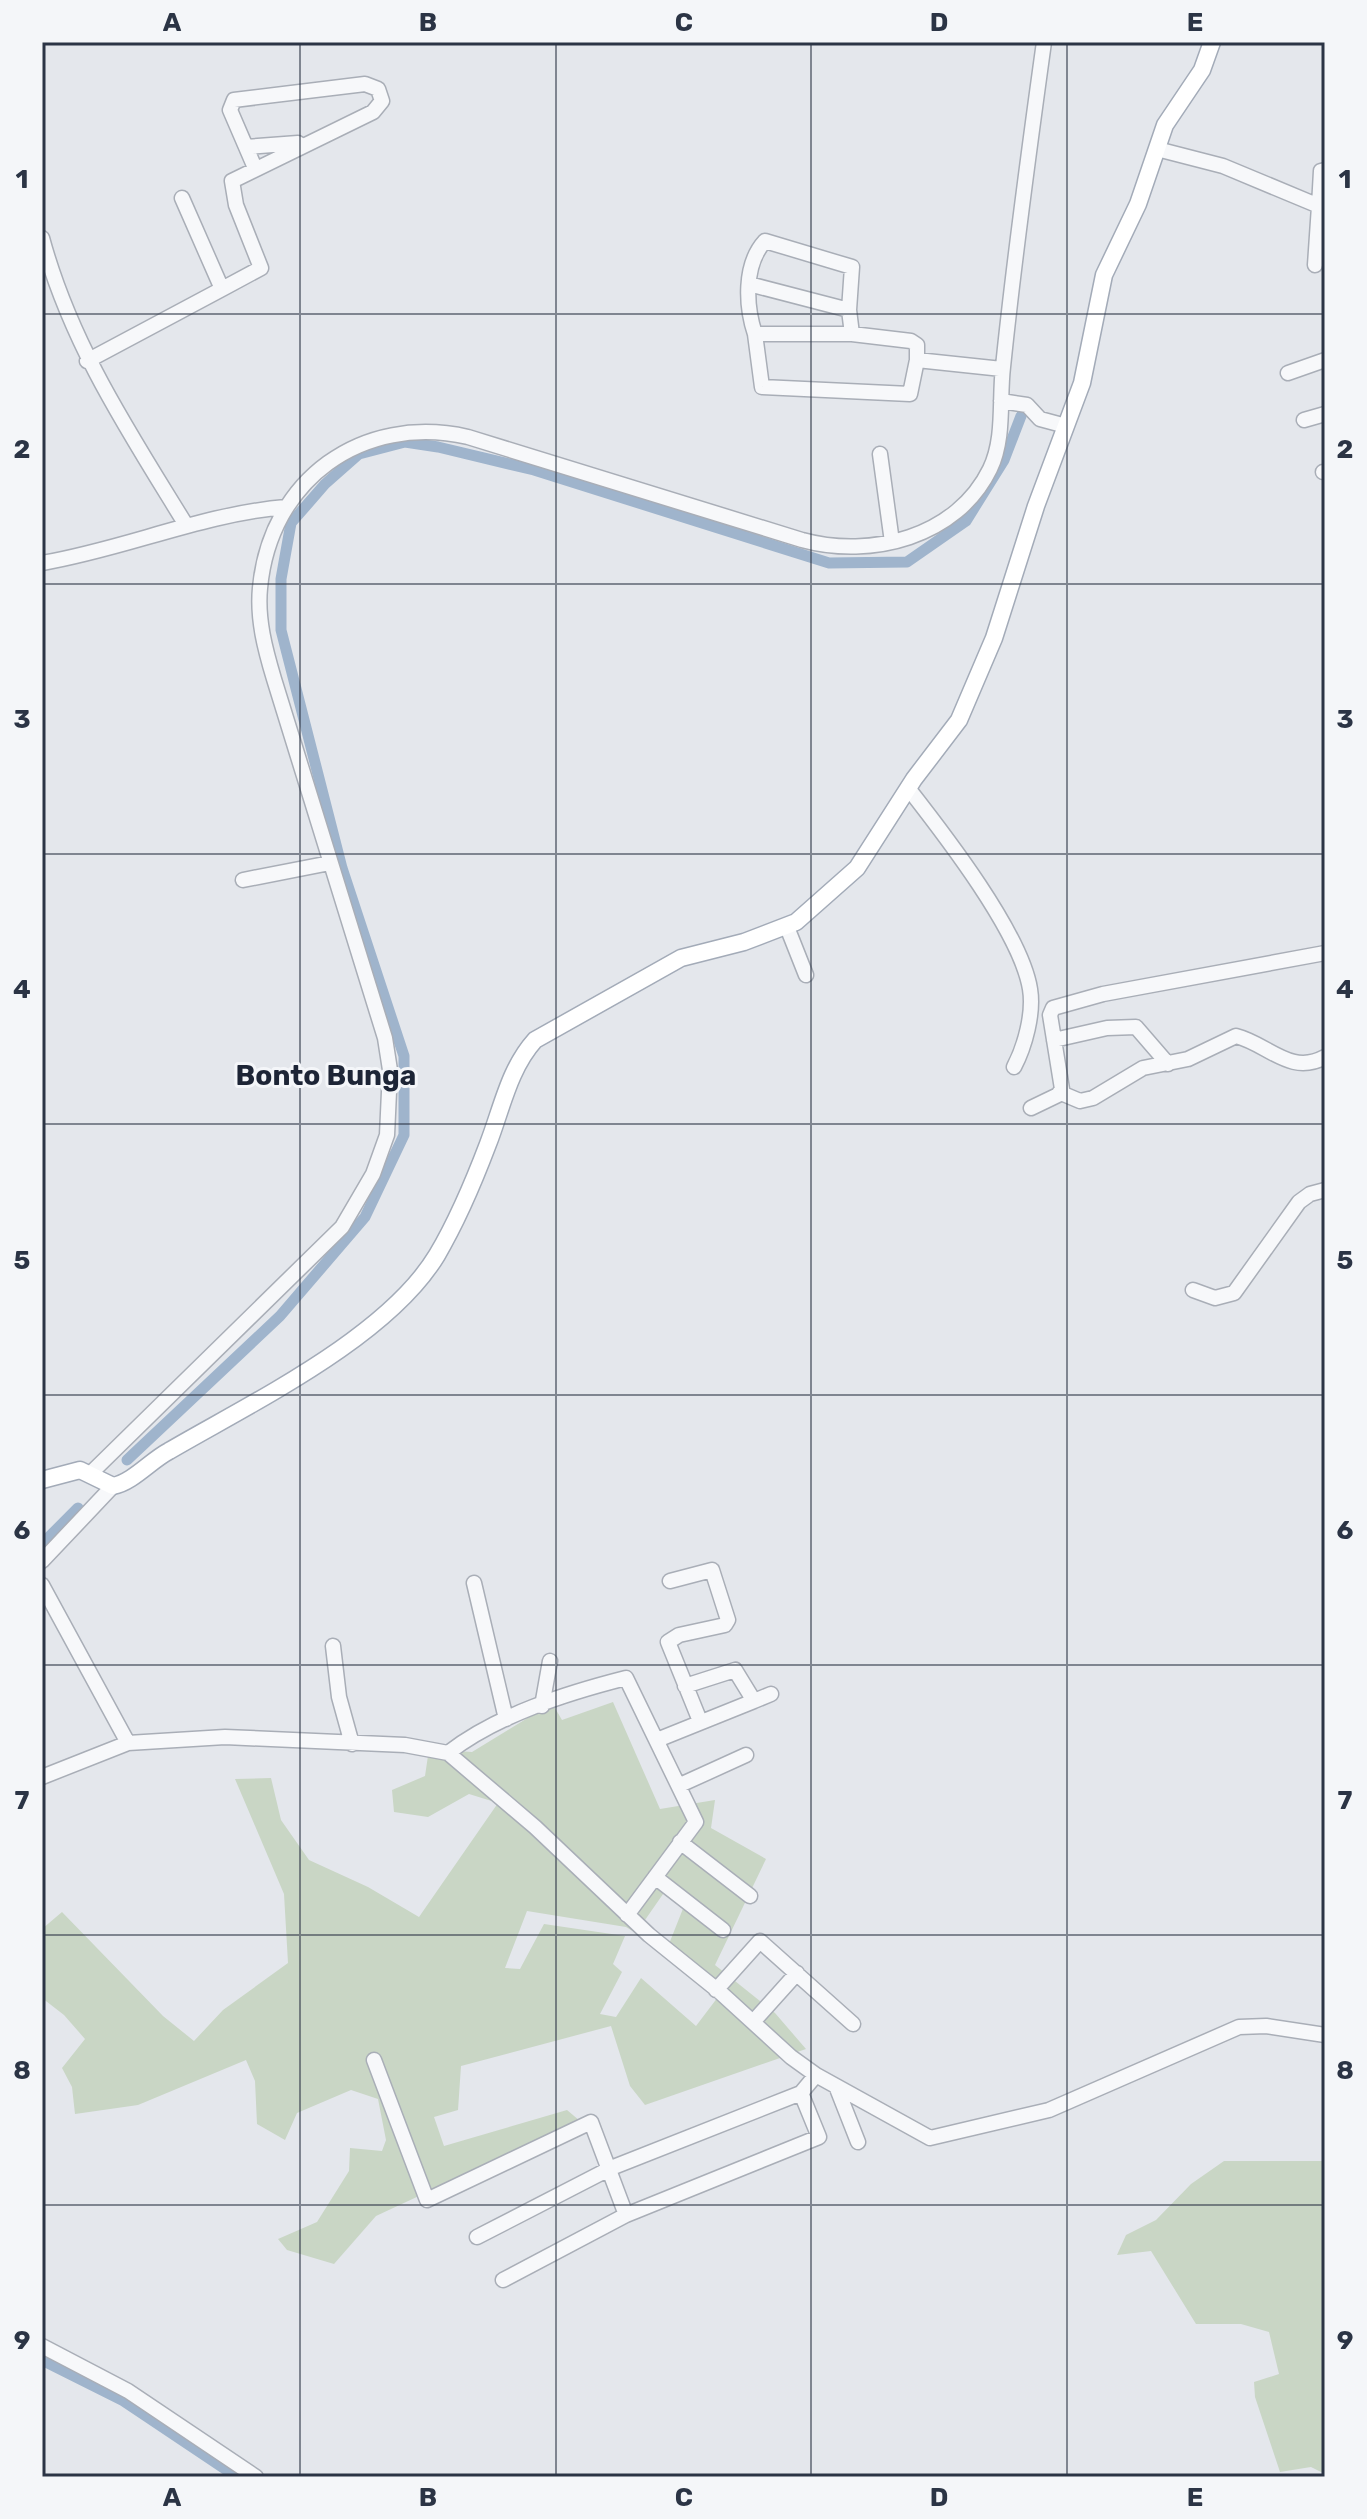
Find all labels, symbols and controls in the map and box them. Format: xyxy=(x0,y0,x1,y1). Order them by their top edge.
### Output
text: A xyxy=(163,7,182,38)
text: B xyxy=(419,7,437,38)
text: C xyxy=(675,7,693,38)
text: D xyxy=(930,7,948,38)
text: E xyxy=(1187,7,1203,38)
text: 1 xyxy=(16,164,28,195)
text: 1 xyxy=(1339,164,1351,195)
text: 2 xyxy=(14,434,30,465)
text: 2 xyxy=(1337,434,1353,465)
text: 3 xyxy=(13,704,31,735)
text: 3 xyxy=(1336,704,1354,735)
text: 4 xyxy=(13,974,31,1005)
text: 4 xyxy=(1336,974,1354,1005)
district label: Bonto Bunga xyxy=(236,1059,416,1092)
text: 5 xyxy=(14,1245,30,1276)
text: 5 xyxy=(1337,1245,1353,1276)
text: 6 xyxy=(14,1515,31,1546)
text: 6 xyxy=(1337,1515,1354,1546)
text: 7 xyxy=(15,1785,30,1816)
text: 7 xyxy=(1338,1785,1353,1816)
text: 8 xyxy=(13,2055,31,2086)
text: 8 xyxy=(1336,2055,1354,2086)
text: 9 xyxy=(14,2325,30,2356)
text: 9 xyxy=(1337,2325,1353,2356)
text: A xyxy=(163,2482,182,2513)
text: B xyxy=(419,2482,437,2513)
text: C xyxy=(675,2482,693,2513)
text: D xyxy=(930,2482,948,2513)
text: E xyxy=(1187,2482,1203,2513)

